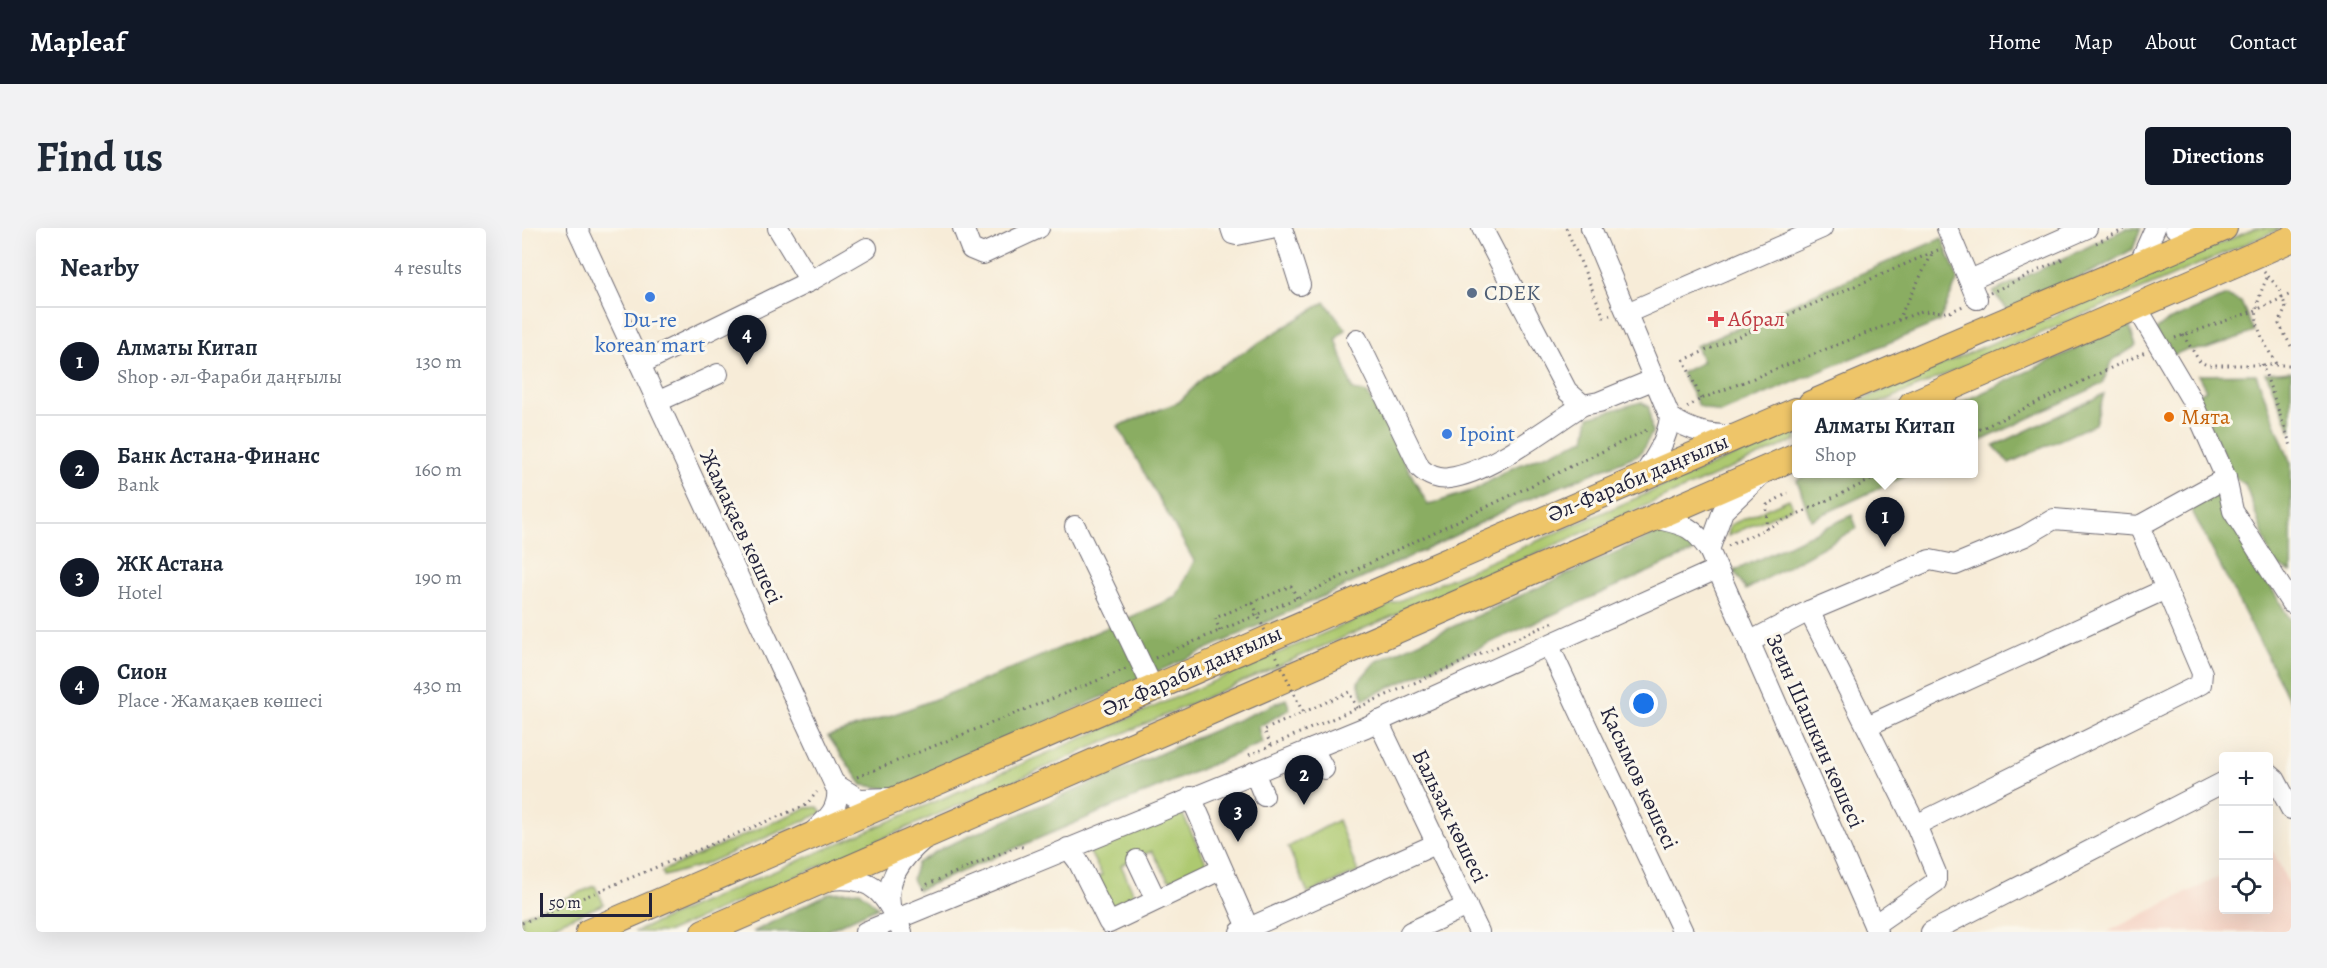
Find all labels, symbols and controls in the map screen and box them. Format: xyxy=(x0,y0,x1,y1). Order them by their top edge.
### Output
text: Mapleaf xyxy=(30,23,125,61)
text: Home xyxy=(1988,28,2041,56)
text: Map xyxy=(2074,28,2112,56)
text: About xyxy=(2145,28,2197,56)
text: Contact xyxy=(2230,28,2297,56)
button: Directions xyxy=(2145,127,2291,185)
text: Find us xyxy=(36,128,163,185)
text: Nearby xyxy=(60,250,139,285)
text: 4 results xyxy=(394,254,462,281)
place label: CDEK xyxy=(1484,278,1540,308)
marker: CDEK xyxy=(1465,286,1479,300)
marker: Du-re korean mart xyxy=(643,290,657,304)
place label: Абрал xyxy=(1727,304,1785,334)
place label: Du-re korean mart xyxy=(595,305,705,360)
marker: Абрал xyxy=(1709,312,1723,326)
pin: 4 xyxy=(728,316,766,365)
text: Алматы Китап xyxy=(117,333,258,363)
text: 1 xyxy=(76,348,83,375)
text: 130 m xyxy=(416,348,462,375)
text: Shop · әл-Фараби даңғылы xyxy=(117,363,342,390)
popup xyxy=(1792,400,1978,478)
place label: Мята xyxy=(2181,402,2231,432)
marker: Мята xyxy=(2162,410,2176,424)
text: Алматы Китап xyxy=(1815,411,1955,441)
place label: Ipoint xyxy=(1459,419,1515,449)
street label: Әл-Фараби даңғылы xyxy=(1543,426,1733,530)
marker: Ipoint xyxy=(1440,427,1454,441)
text: Банк Астана-Финанс xyxy=(117,441,320,471)
text: Shop xyxy=(1815,441,1856,468)
street label: Жамақаев көшесі xyxy=(692,445,790,609)
text: 2 xyxy=(75,456,84,483)
text: 160 m xyxy=(415,456,462,483)
text: Bank xyxy=(117,471,159,498)
pin: 1 xyxy=(1866,498,1904,547)
text: ЖК Астана xyxy=(117,549,223,579)
text: 3 xyxy=(75,564,84,591)
text: 190 m xyxy=(415,564,462,591)
text: Hotel xyxy=(117,579,162,606)
street label: Әл-Фараби даңғылы xyxy=(1097,618,1287,724)
street label: Зеин Шашкин көшесі xyxy=(1759,629,1871,833)
text: Сион xyxy=(117,657,167,687)
text: 4 xyxy=(75,672,84,699)
text: 430 m xyxy=(413,672,462,699)
text: Place · Жамақаев көшесі xyxy=(117,687,323,714)
your location xyxy=(1629,689,1658,718)
street label: Қасымов көшесі xyxy=(1593,701,1685,855)
street label: Бальзак көшесі xyxy=(1405,744,1495,888)
map controls xyxy=(2219,752,2273,914)
button: + xyxy=(2219,752,2273,806)
pin: 2 xyxy=(1284,756,1324,805)
pin: 3 xyxy=(1218,792,1258,842)
button: − xyxy=(2219,806,2273,860)
button: locate xyxy=(2219,860,2273,914)
scale bar xyxy=(540,890,652,918)
text: 50 m xyxy=(549,892,581,914)

